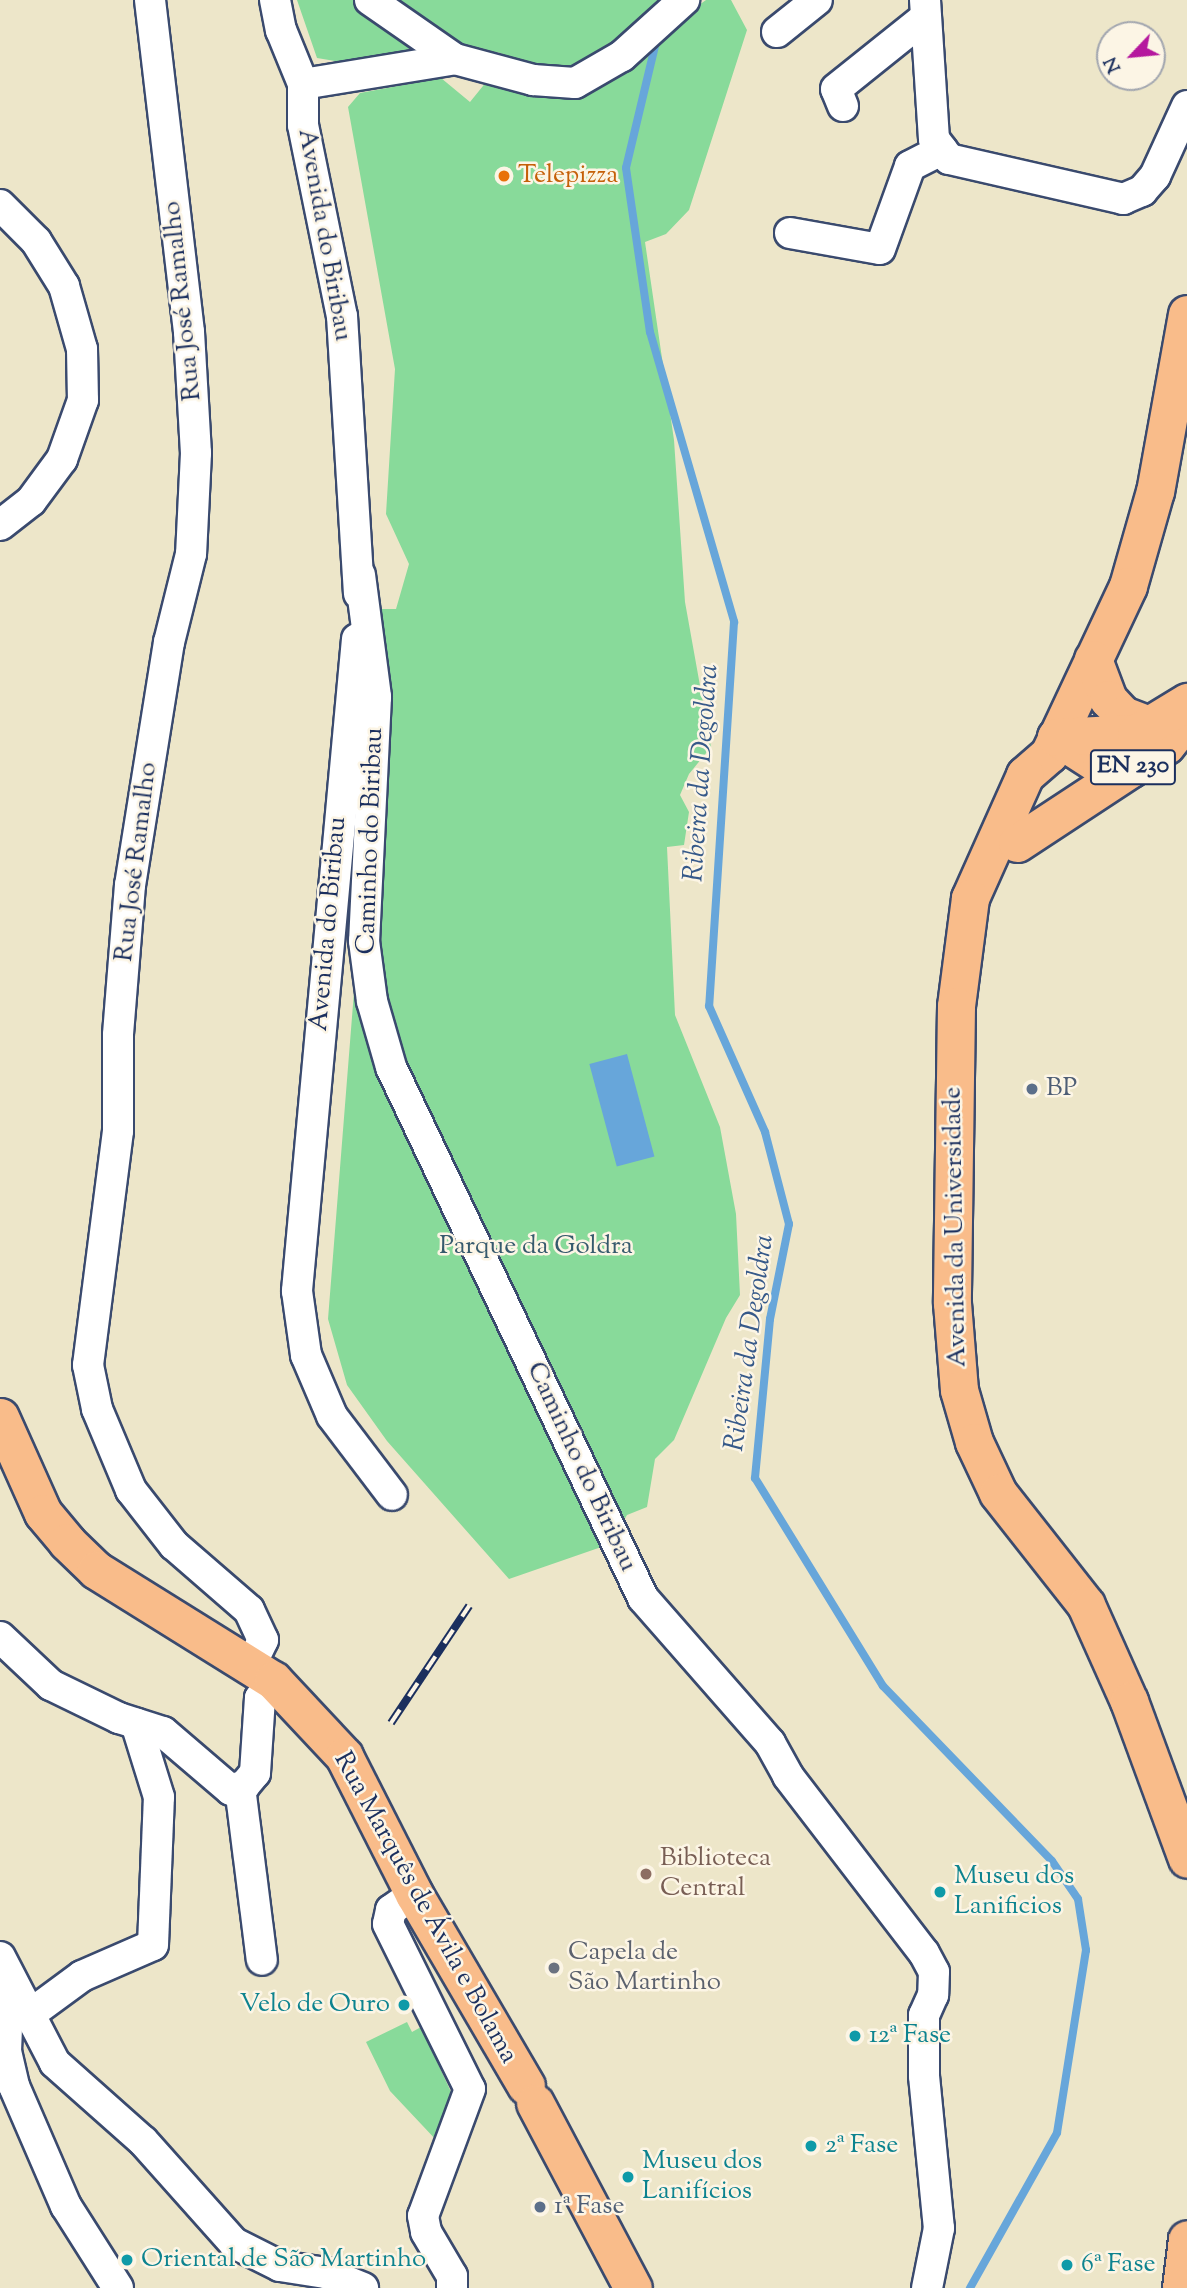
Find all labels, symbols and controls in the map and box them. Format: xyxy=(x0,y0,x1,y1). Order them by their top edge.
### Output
north arrow xyxy=(1096,21,1166,91)
text: N xyxy=(1098,52,1129,77)
street label: Avenida do Biribau xyxy=(290,126,358,344)
place label: Telepizza xyxy=(518,160,618,192)
marker: Telepizza xyxy=(496,168,512,184)
street label: Rua José Ramalho xyxy=(157,200,209,402)
water label: Ribeira da Degoldra xyxy=(678,663,726,883)
street label: Caminho do Biribau xyxy=(351,727,391,955)
road number: EN 230 xyxy=(1089,746,1177,788)
street label: Rua José Ramalho xyxy=(109,761,165,963)
street label: Avenida do Biribau xyxy=(304,816,354,1032)
place label: BP xyxy=(1046,1073,1077,1105)
marker: BP xyxy=(1024,1081,1040,1097)
street label: Avenida da Universidade xyxy=(938,1086,974,1368)
park label: Parque da Goldra xyxy=(439,1231,633,1263)
water label: Ribeira da Degoldra xyxy=(718,1233,782,1453)
street label: Caminho do Biribau xyxy=(519,1357,643,1577)
street label: Rua Marquês de Ávila e Bolama xyxy=(326,1747,524,2069)
place label: Biblioteca Central xyxy=(660,1843,771,1904)
place label: Museu dos Lanificios xyxy=(954,1861,1074,1923)
marker: Biblioteca Central xyxy=(638,1866,654,1882)
marker: Museu dos Lanificios xyxy=(932,1884,948,1900)
place label: Capela de São Martinho xyxy=(568,1937,721,1998)
marker: Capela de São Martinho xyxy=(546,1960,562,1976)
place label: Velo de Ouro xyxy=(240,1989,390,2021)
marker: Velo de Ouro xyxy=(396,1997,412,2013)
place label: 12ª Fase xyxy=(869,2020,951,2052)
marker: 12ª Fase xyxy=(847,2028,863,2044)
place label: 2ª Fase xyxy=(825,2130,898,2162)
marker: 2ª Fase xyxy=(803,2138,819,2154)
place label: Museu dos Lanifícios xyxy=(642,2146,762,2208)
marker: Museu dos Lanifícios xyxy=(620,2169,636,2185)
place label: 1ª Fase xyxy=(554,2191,625,2223)
marker: 1ª Fase xyxy=(532,2199,548,2215)
place label: Oriental de São Martinho xyxy=(141,2244,426,2276)
place label: 6ª Fase xyxy=(1081,2249,1156,2281)
marker: Oriental de São Martinho xyxy=(119,2252,135,2268)
marker: 6ª Fase xyxy=(1059,2257,1075,2273)

